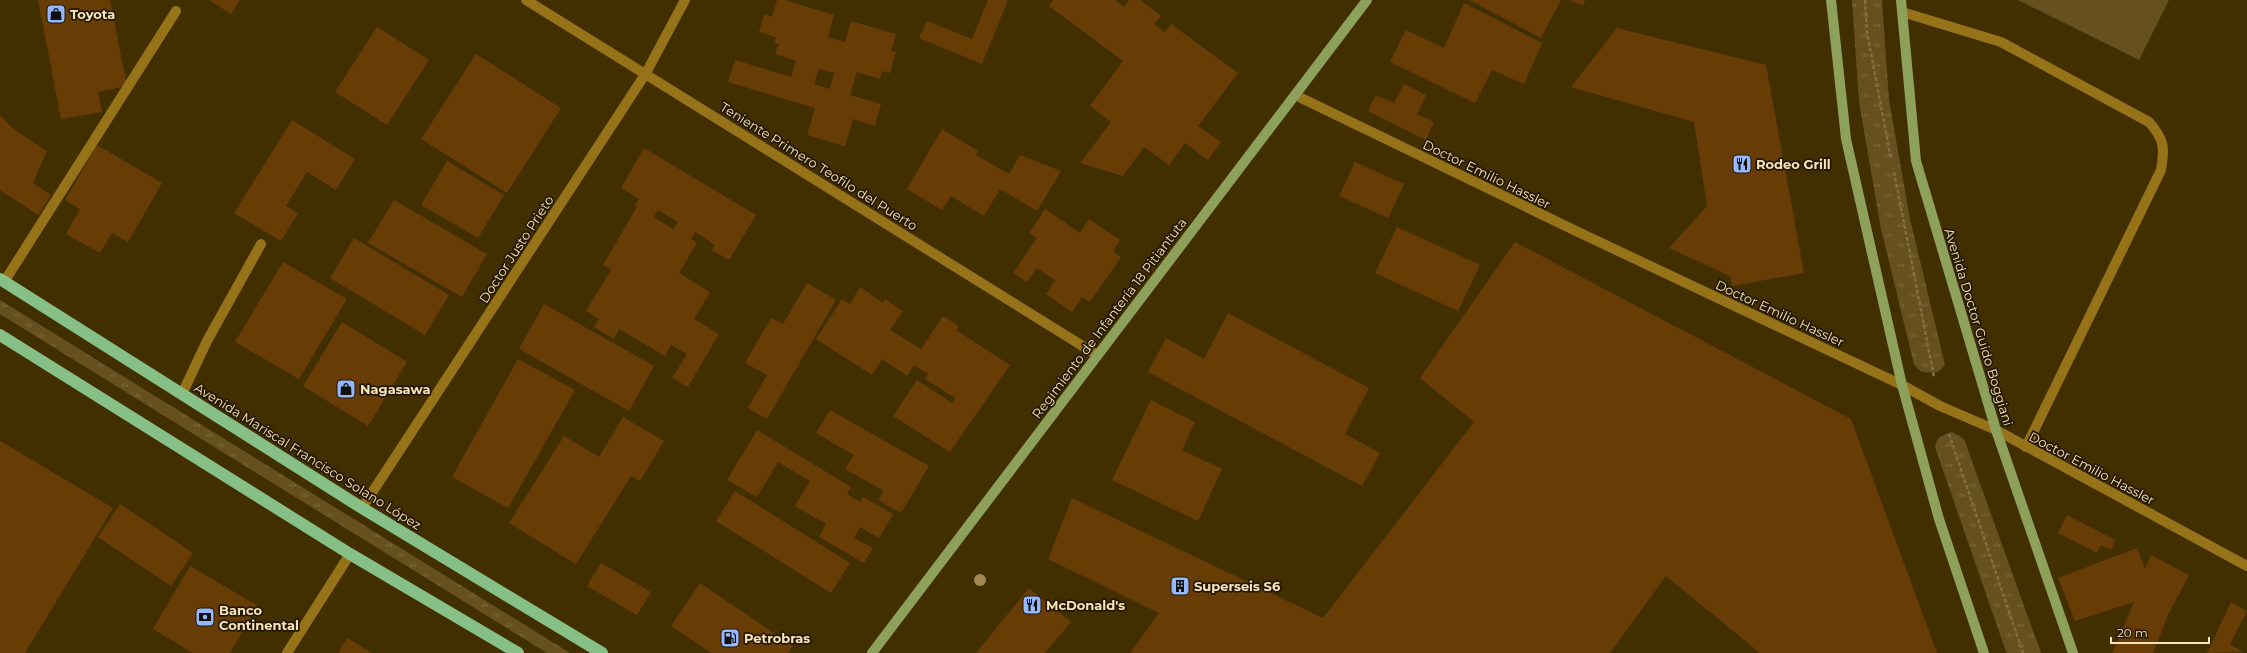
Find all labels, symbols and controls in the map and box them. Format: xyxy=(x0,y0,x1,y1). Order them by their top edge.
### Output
shop icon: Toyota xyxy=(45,3,67,25)
place label: Toyota xyxy=(70,6,115,22)
street label: Teniente Primero Teofilo del Puerto xyxy=(717,98,921,234)
street label: Doctor Emilio Hassler xyxy=(1421,136,1553,212)
restaurant icon: Rodeo Grill xyxy=(1731,153,1753,175)
place label: Rodeo Grill xyxy=(1756,156,1831,172)
street label: Doctor Justo Prieto xyxy=(475,192,557,306)
street label: Regimiento de Infantería 18 Pitiantuta xyxy=(1028,214,1190,422)
street label: Avenida Doctor Guido Boggiani xyxy=(1941,226,2017,428)
street label: Doctor Emilio Hassler xyxy=(1713,276,1847,350)
shop icon: Nagasawa xyxy=(335,378,357,400)
street label: Avenida Mariscal Francisco Solano López xyxy=(192,379,425,533)
place label: Nagasawa xyxy=(360,381,430,397)
street label: Doctor Emilio Hassler xyxy=(2026,428,2158,508)
building icon: Superseis S6 xyxy=(1169,575,1191,597)
place label: Superseis S6 xyxy=(1194,578,1281,594)
restaurant icon: McDonald's xyxy=(1021,594,1043,616)
place label: McDonald's xyxy=(1046,597,1125,613)
place label: Banco Continental xyxy=(219,602,299,633)
bank icon: Banco Continental xyxy=(194,606,216,628)
scale bar xyxy=(2111,619,2209,645)
text: 20 m xyxy=(2117,625,2148,640)
fuel station icon: Petrobras xyxy=(719,627,741,649)
place label: Petrobras xyxy=(744,630,810,646)

